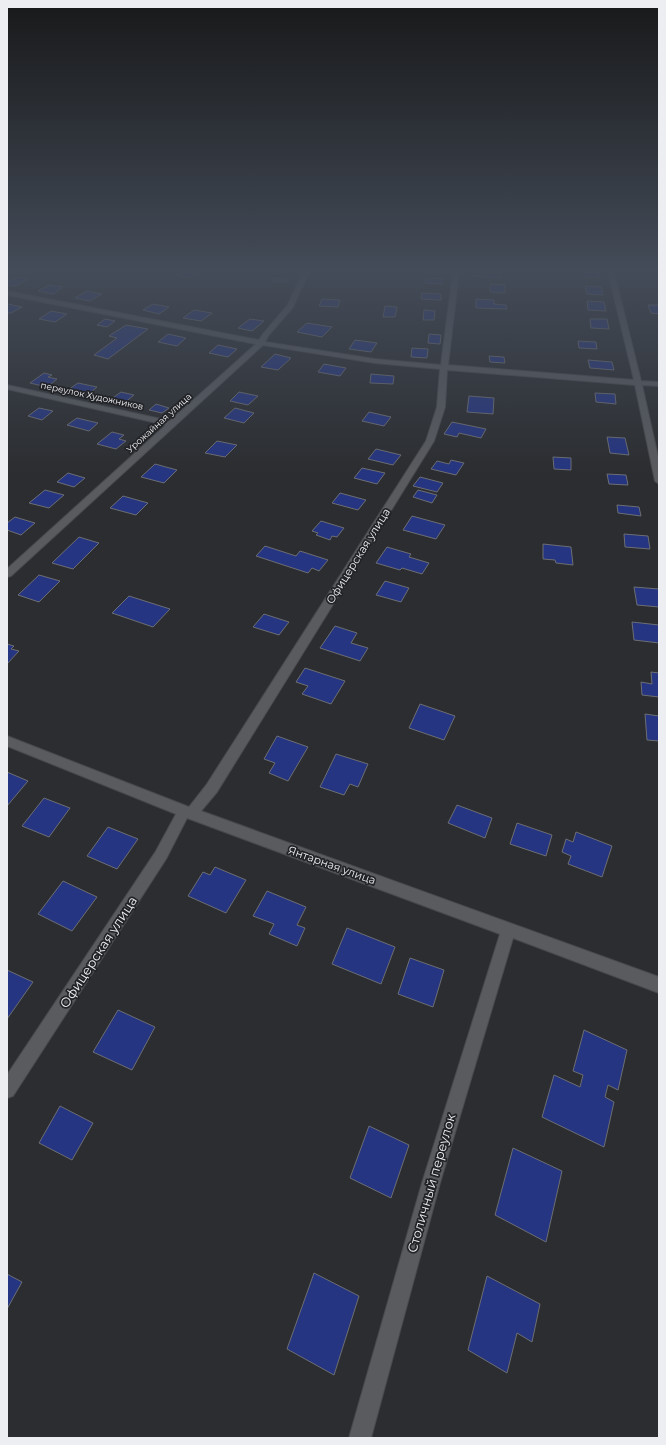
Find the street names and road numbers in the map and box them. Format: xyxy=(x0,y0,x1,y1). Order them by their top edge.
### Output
street label: переулок Художников xyxy=(40,379,145,412)
street label: Урожайная улица xyxy=(124,391,193,455)
street label: Офицерская улица xyxy=(323,506,393,606)
street label: Янтарная улица xyxy=(286,843,378,887)
street label: Офицерская улица xyxy=(56,893,140,1011)
street label: Столичный переулок xyxy=(403,1111,459,1254)

